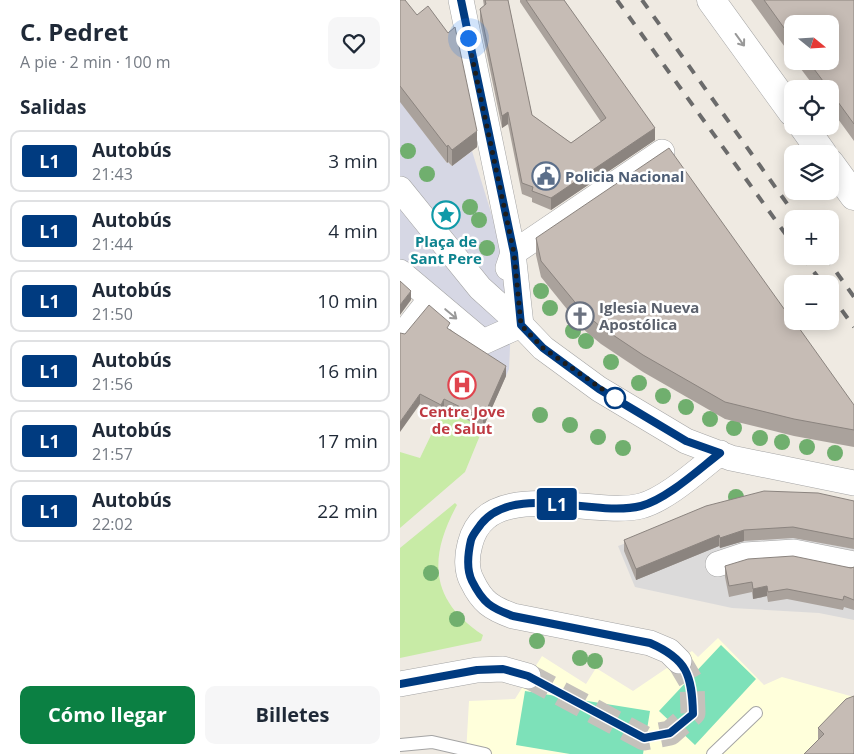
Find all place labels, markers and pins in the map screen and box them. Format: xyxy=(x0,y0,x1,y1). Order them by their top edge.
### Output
public building icon: Policia Nacional xyxy=(531,161,561,191)
place label: Policia Nacional xyxy=(565,166,684,186)
place icon: Plaça de Sant Pere xyxy=(431,200,461,230)
place label: Plaça de Sant Pere xyxy=(410,231,482,268)
place label: Iglesia Nueva Apostólica xyxy=(599,297,699,334)
church icon: Iglesia Nueva Apostólica xyxy=(565,301,595,331)
hospital icon: Centre Jove de Salut xyxy=(447,370,477,400)
unlabelled marker xyxy=(604,387,626,409)
place label: Centre Jove de Salut xyxy=(419,401,505,438)

